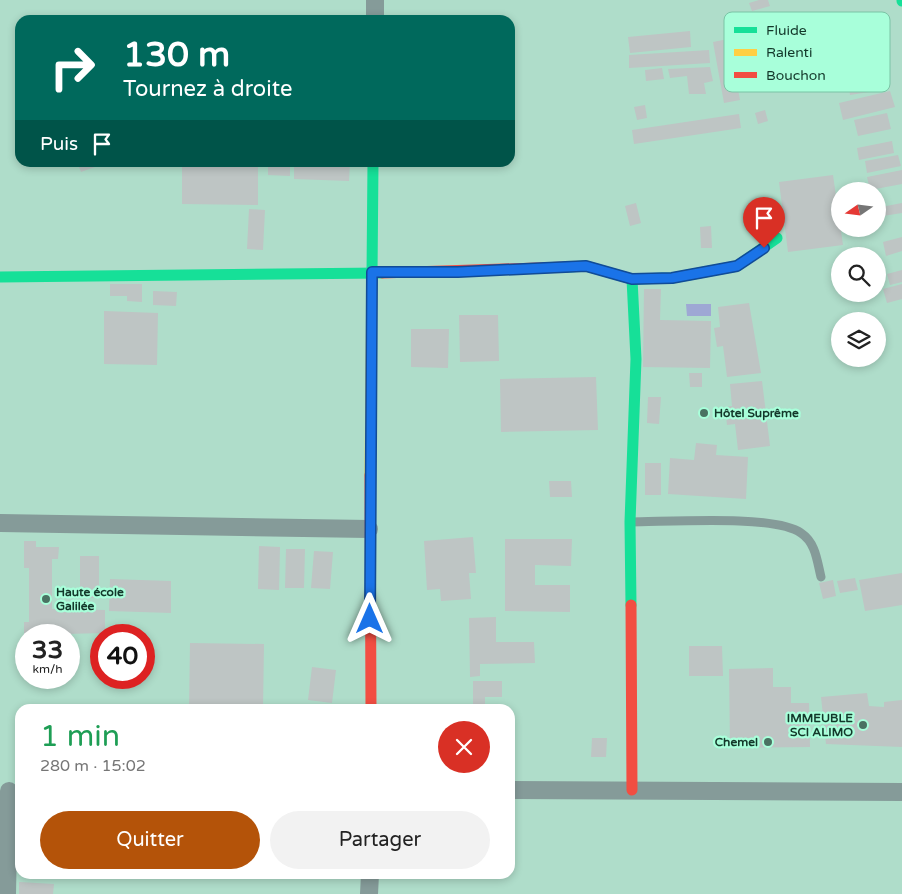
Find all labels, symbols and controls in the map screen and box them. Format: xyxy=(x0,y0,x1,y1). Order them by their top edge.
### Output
legend xyxy=(724,12,890,92)
text: Fluide xyxy=(766,22,807,39)
text: 130 m xyxy=(123,34,230,76)
icon: right xyxy=(40,35,105,100)
text: Ralenti xyxy=(766,44,812,61)
text: Bouchon xyxy=(766,67,826,84)
text: Tournez à droite xyxy=(123,76,292,102)
icon: arrive xyxy=(88,130,116,158)
text: Puis xyxy=(40,133,78,155)
north arrow xyxy=(831,182,886,238)
map controls xyxy=(831,182,886,367)
pin xyxy=(743,197,785,248)
icon: arrive xyxy=(750,204,778,232)
button: search xyxy=(831,247,886,302)
button: layers xyxy=(831,312,886,367)
place label: Hôtel Suprême xyxy=(714,406,799,421)
marker: Hôtel Suprême xyxy=(698,407,710,419)
place label: Haute école Galilée xyxy=(56,585,124,613)
position arrow xyxy=(343,592,395,644)
marker: Haute école Galilée xyxy=(40,593,52,605)
speed limit sign: 40 xyxy=(90,624,155,689)
text: 33 xyxy=(32,635,63,665)
text: km/h xyxy=(32,662,63,676)
place label: IMMEUBLE SCI ALIMO xyxy=(787,711,853,739)
text: 1 min xyxy=(40,718,120,755)
marker: IMMEUBLE SCI ALIMO xyxy=(857,719,869,731)
button: close xyxy=(438,721,490,773)
place label: Chemel xyxy=(715,735,758,749)
marker: Chemel xyxy=(762,736,774,748)
text: 280 m · 15:02 xyxy=(40,756,146,776)
button: Quitter xyxy=(40,811,260,869)
button: Partager xyxy=(270,811,490,869)

